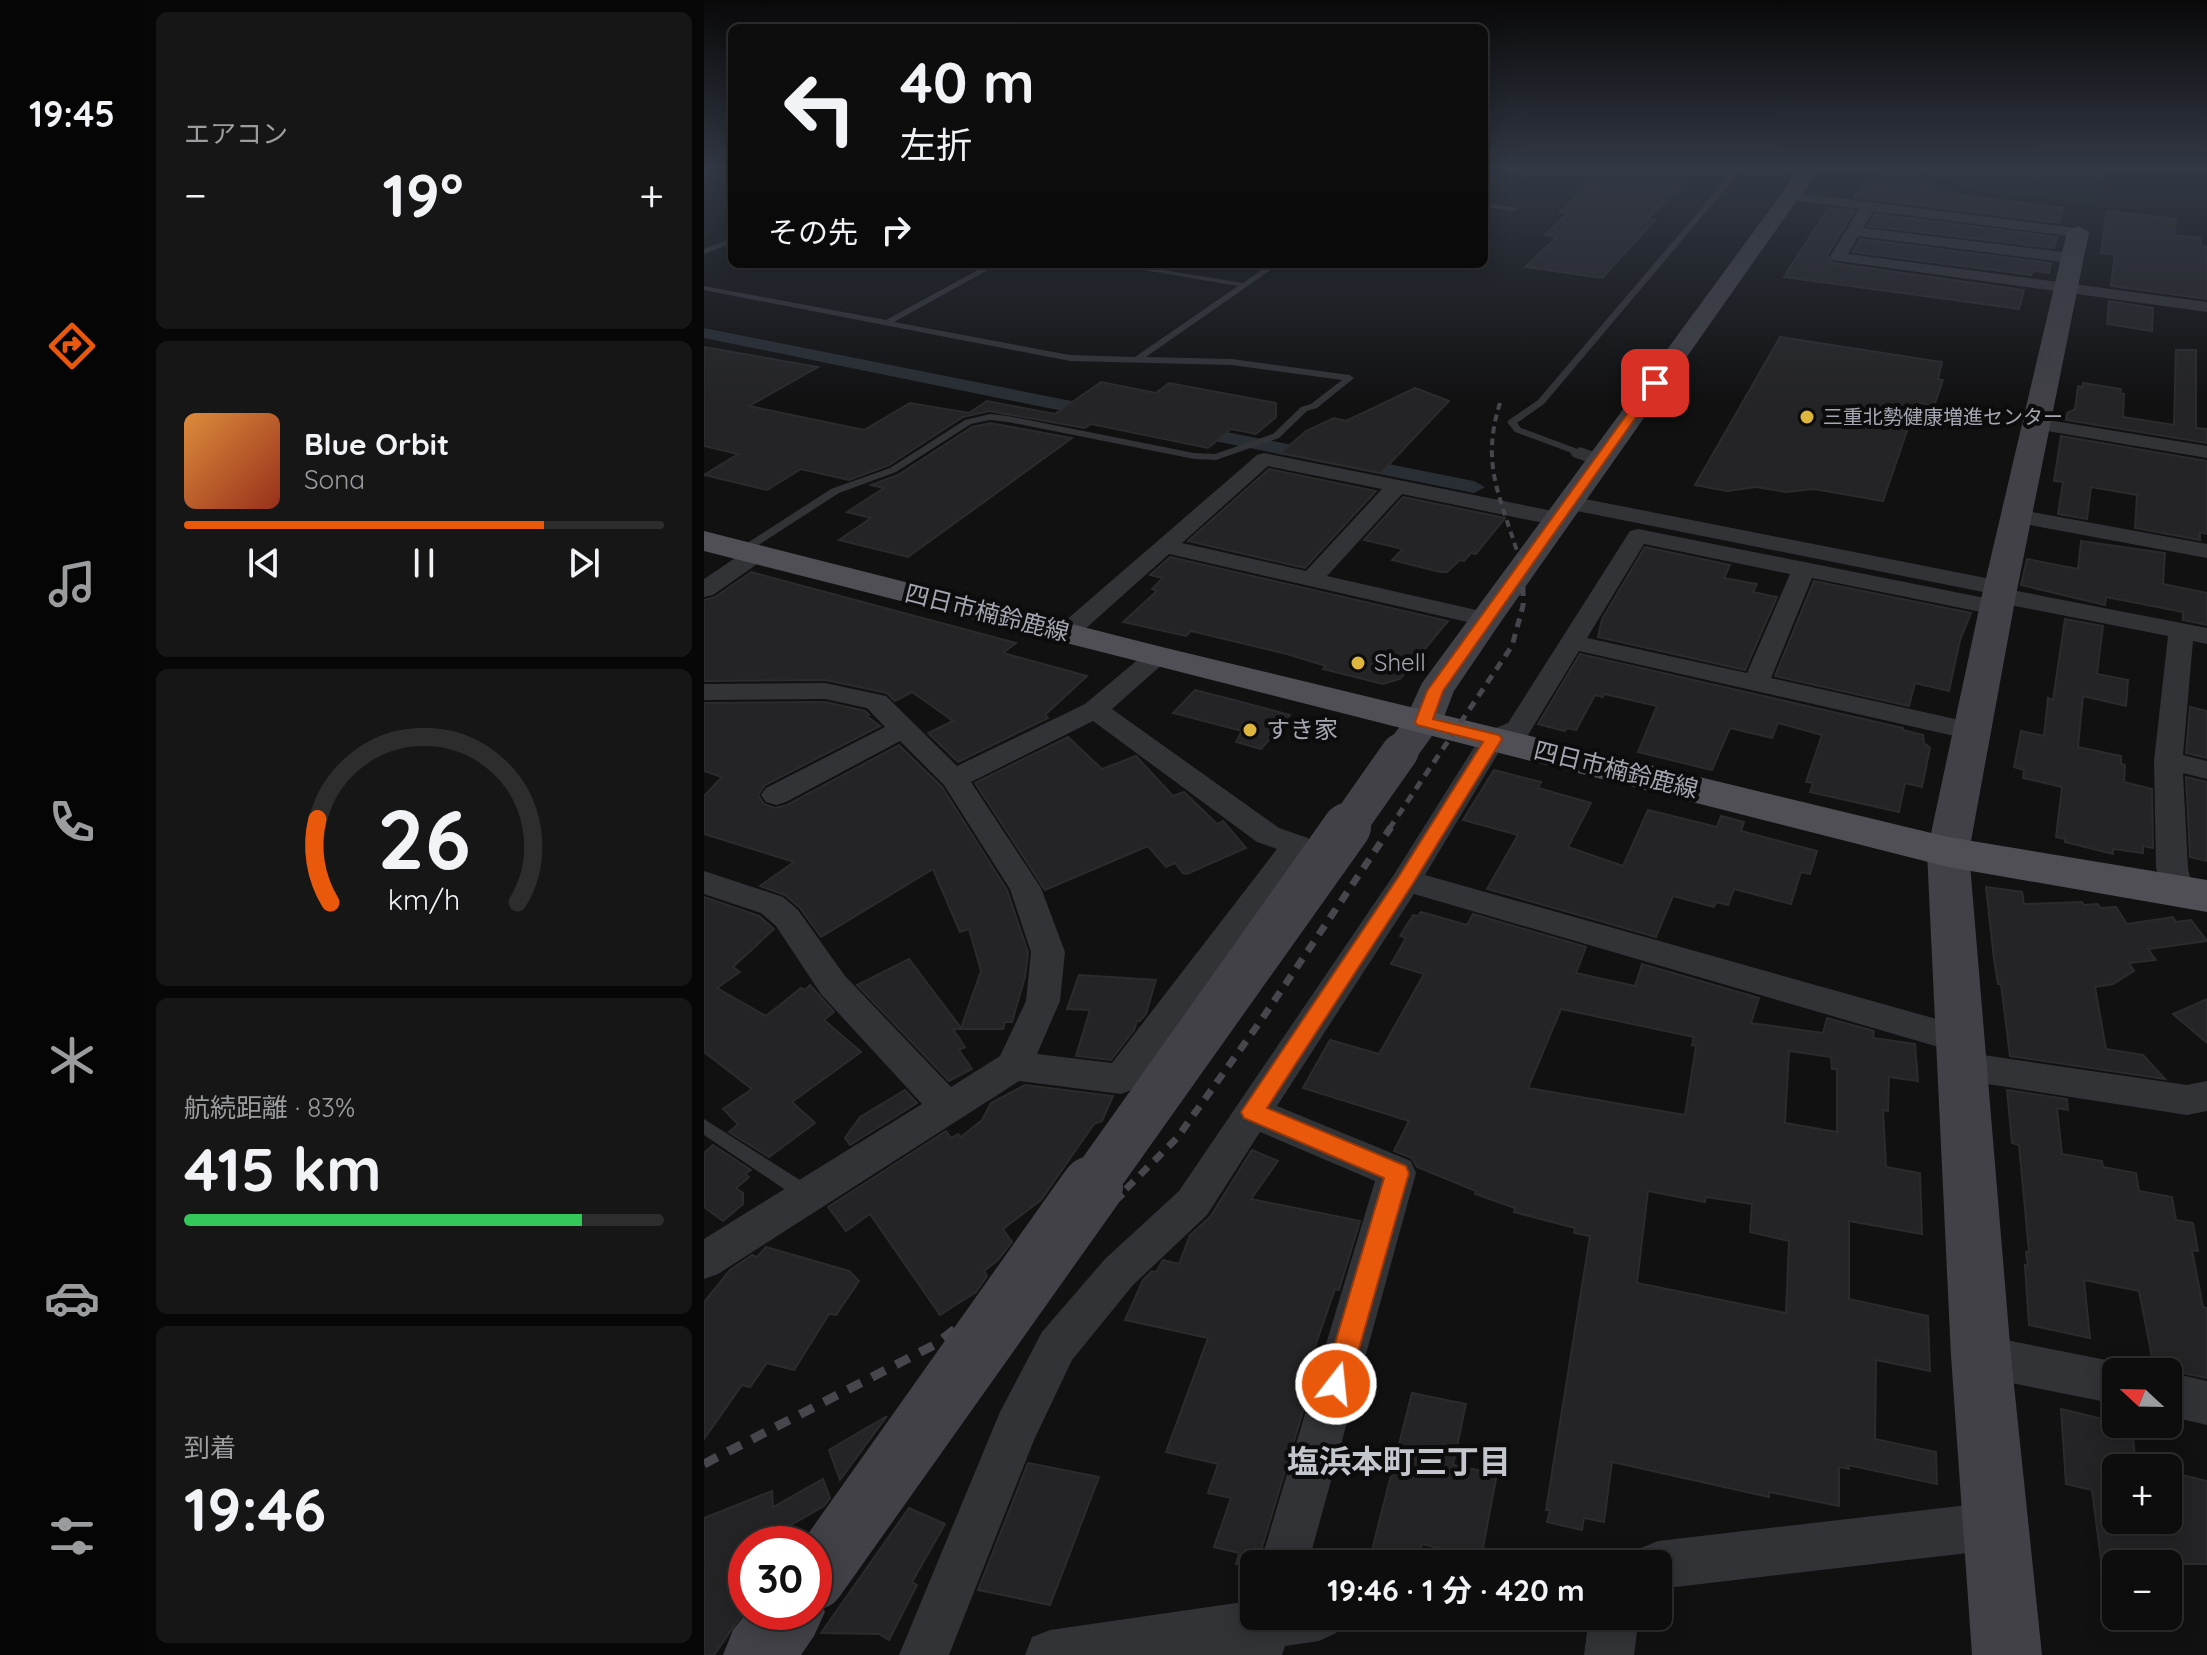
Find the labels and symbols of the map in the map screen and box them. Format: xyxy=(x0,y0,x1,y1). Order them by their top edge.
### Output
pin xyxy=(1621,349,1689,417)
place label: 三重北勢健康増進センター xyxy=(1823,404,2063,429)
marker: 三重北勢健康増進センター xyxy=(1798,408,1816,426)
street label: 四日市楠鈴鹿線 xyxy=(902,577,1072,647)
place label: Shell xyxy=(1374,647,1426,677)
marker: Shell xyxy=(1349,654,1367,672)
place label: すき家 xyxy=(1266,714,1338,744)
marker: すき家 xyxy=(1241,721,1259,739)
street label: 四日市楠鈴鹿線 xyxy=(1531,734,1701,804)
position arrow xyxy=(1294,1342,1378,1426)
north arrow xyxy=(2102,1358,2182,1438)
district label: 塩浜本町三丁目 xyxy=(1287,1441,1511,1481)
speed limit sign: 30 xyxy=(728,1526,832,1630)

